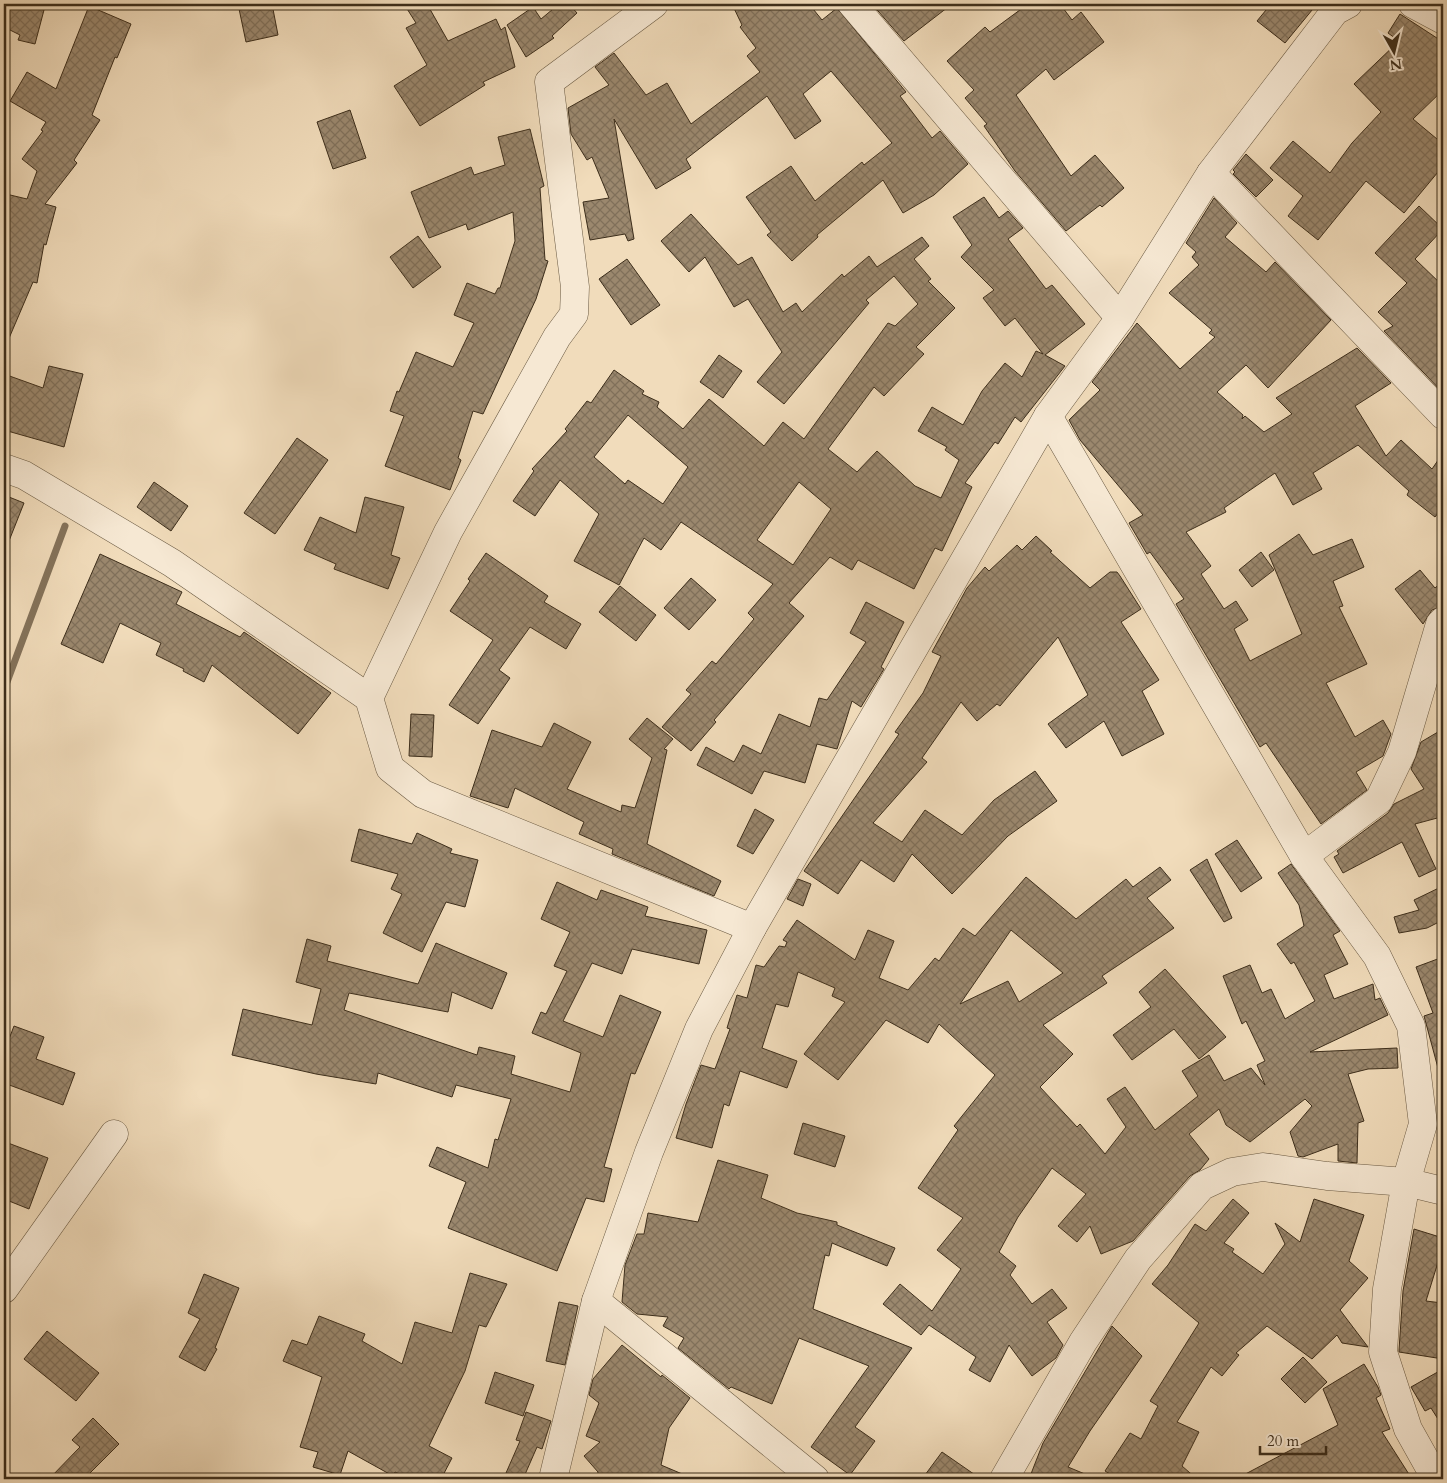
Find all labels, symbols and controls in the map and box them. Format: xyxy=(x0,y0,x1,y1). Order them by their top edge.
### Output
north arrow xyxy=(1370,28,1420,78)
text: N xyxy=(1388,54,1403,75)
scale bar xyxy=(1260,1423,1326,1455)
text: 20 m xyxy=(1267,1431,1299,1451)

